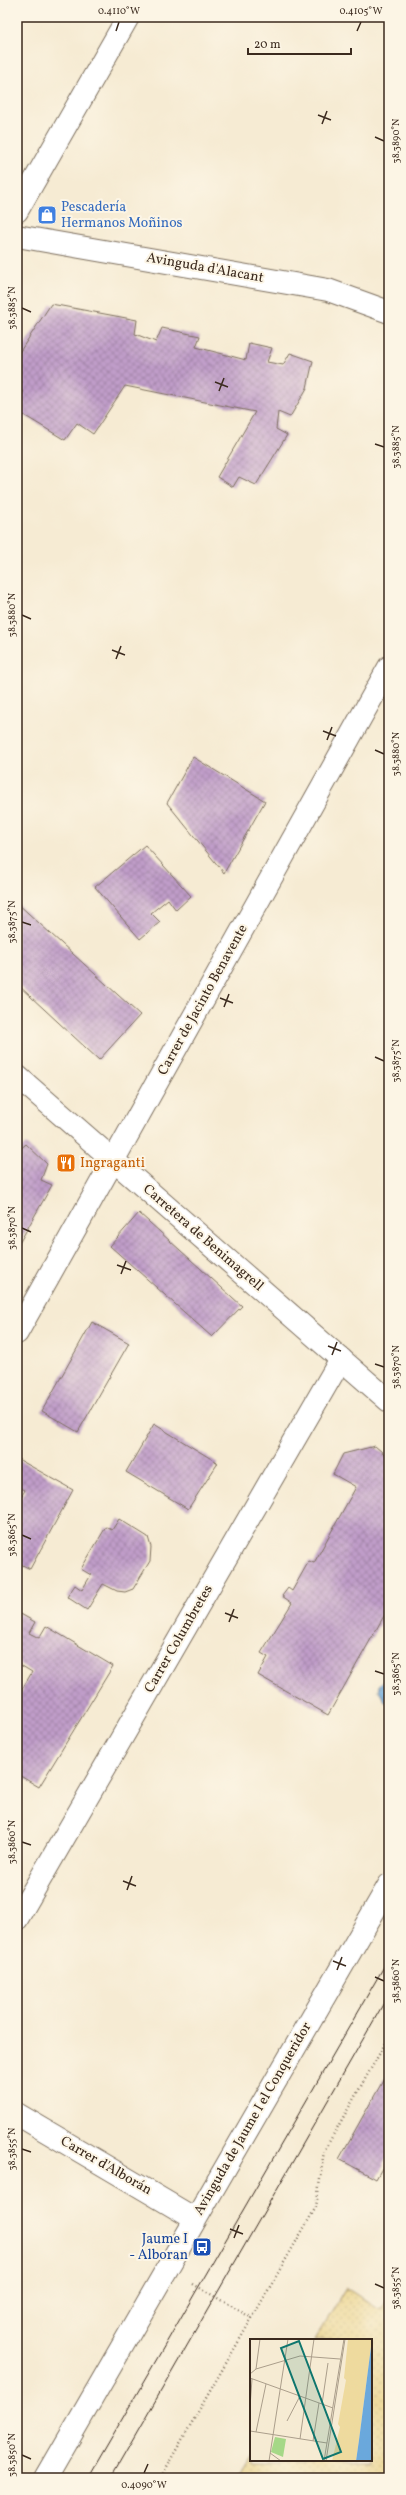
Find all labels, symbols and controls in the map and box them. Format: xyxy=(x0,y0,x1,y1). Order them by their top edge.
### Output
text: 0.4110°W xyxy=(98,4,140,18)
text: 0.4105°W xyxy=(339,4,383,18)
scale bar xyxy=(248,30,351,56)
text: 20 m xyxy=(254,37,281,53)
text: 38.3890°N xyxy=(389,118,403,163)
place label: Pescadería Hermanos Moñinos xyxy=(61,198,183,233)
shop icon: Pescadería Hermanos Moñinos xyxy=(36,204,58,226)
street label: Avinguda d'Alacant xyxy=(145,248,265,288)
text: 38.3885°N xyxy=(5,286,19,330)
text: 38.3885°N xyxy=(389,425,403,469)
text: 38.3880°N xyxy=(5,592,19,637)
text: 38.3880°N xyxy=(389,731,403,776)
text: 38.3875°N xyxy=(5,900,19,944)
street label: Carrer de Jacinto Benavente xyxy=(154,921,253,1079)
text: 38.3875°N xyxy=(389,1039,403,1083)
restaurant icon: Ingraganti xyxy=(55,1152,77,1174)
place label: Ingraganti xyxy=(80,1154,145,1173)
street label: Carretera de Benimagrell xyxy=(139,1180,267,1296)
text: 38.3870°N xyxy=(5,1206,19,1250)
text: 38.3870°N xyxy=(389,1345,403,1389)
text: 38.3865°N xyxy=(5,1513,19,1557)
street label: Carrer Columbretes xyxy=(140,1582,218,1696)
text: 38.3865°N xyxy=(389,1652,403,1696)
text: 38.3860°N xyxy=(5,1819,19,1864)
text: 38.3860°N xyxy=(389,1958,403,2003)
street label: Avinguda de Jaume I el Conqueridor xyxy=(190,2019,316,2219)
text: 38.3855°N xyxy=(5,2127,19,2171)
street label: Carrer d'Alborán xyxy=(57,2132,155,2200)
place label: Jaume I - Alboran xyxy=(129,2230,188,2265)
bus stop icon: Jaume I - Alboran xyxy=(191,2236,213,2258)
text: 38.3855°N xyxy=(389,2266,403,2310)
inset map xyxy=(250,2339,372,2461)
text: 38.3850°N xyxy=(5,2432,19,2477)
text: 0.4090°W xyxy=(121,2478,167,2492)

